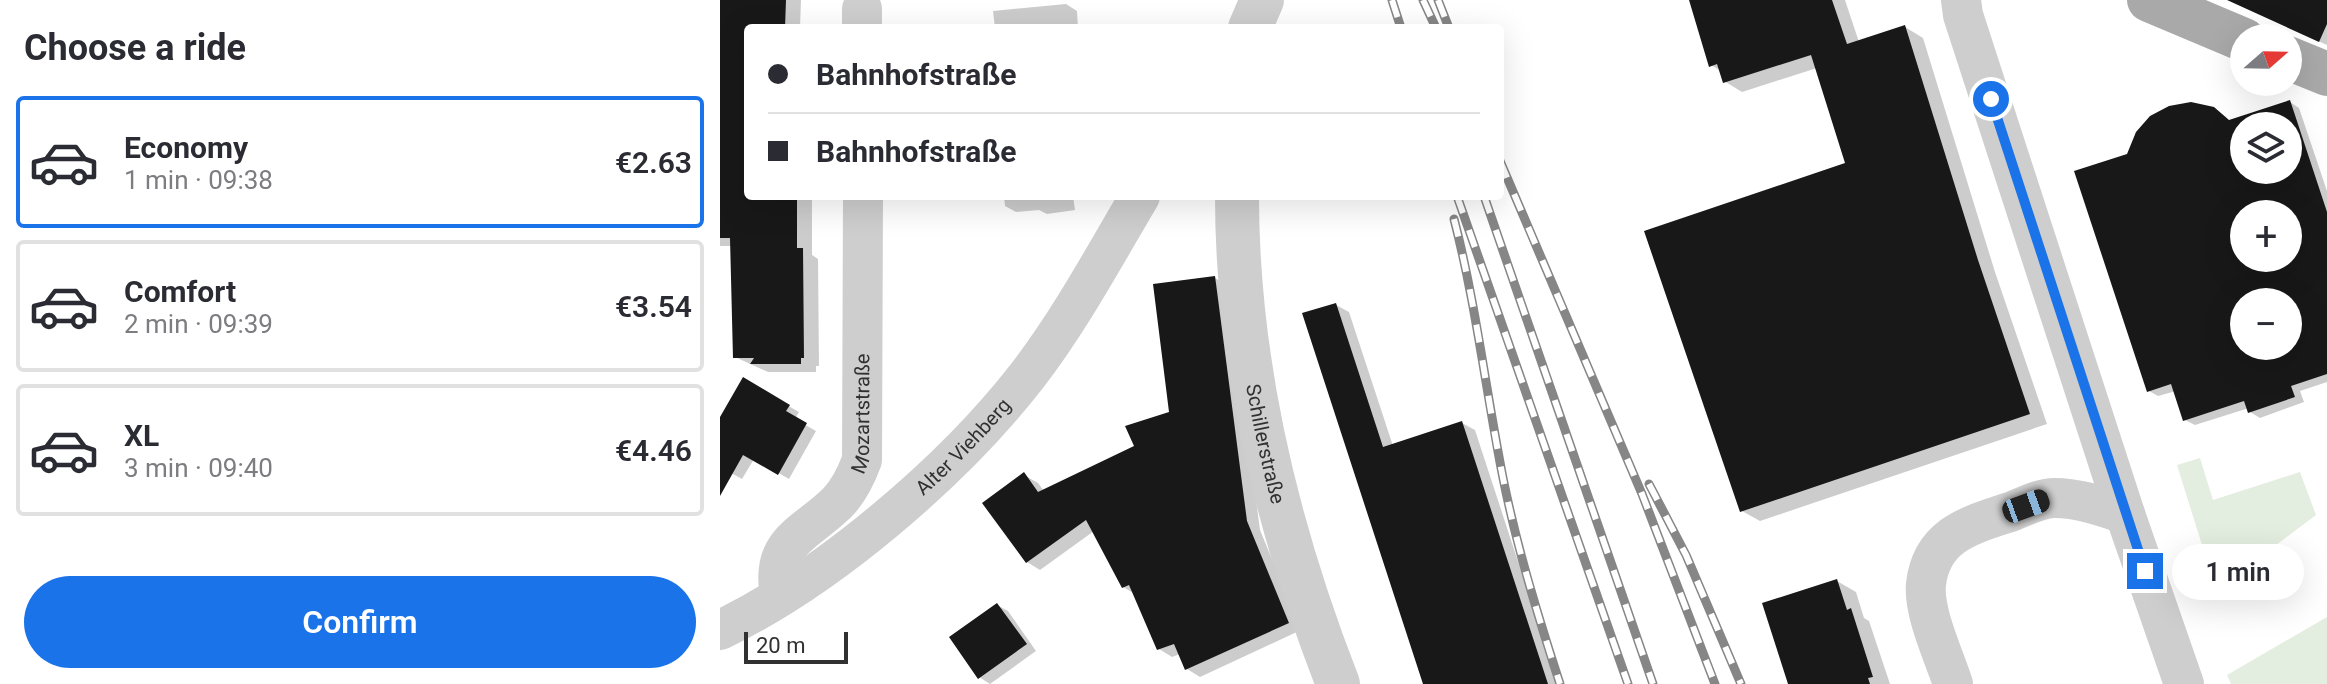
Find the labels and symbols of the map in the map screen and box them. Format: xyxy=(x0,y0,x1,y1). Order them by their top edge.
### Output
north arrow xyxy=(2230,24,2302,96)
route start xyxy=(1973,81,2009,117)
street label: Mozartstraße xyxy=(846,353,875,477)
street label: Schillerstraße xyxy=(1241,382,1290,506)
street label: Alter Viehberg xyxy=(910,393,1016,500)
car xyxy=(1999,487,2053,525)
callout: 1 min xyxy=(2173,543,2305,599)
route end xyxy=(2127,553,2163,589)
scale bar xyxy=(744,628,848,664)

